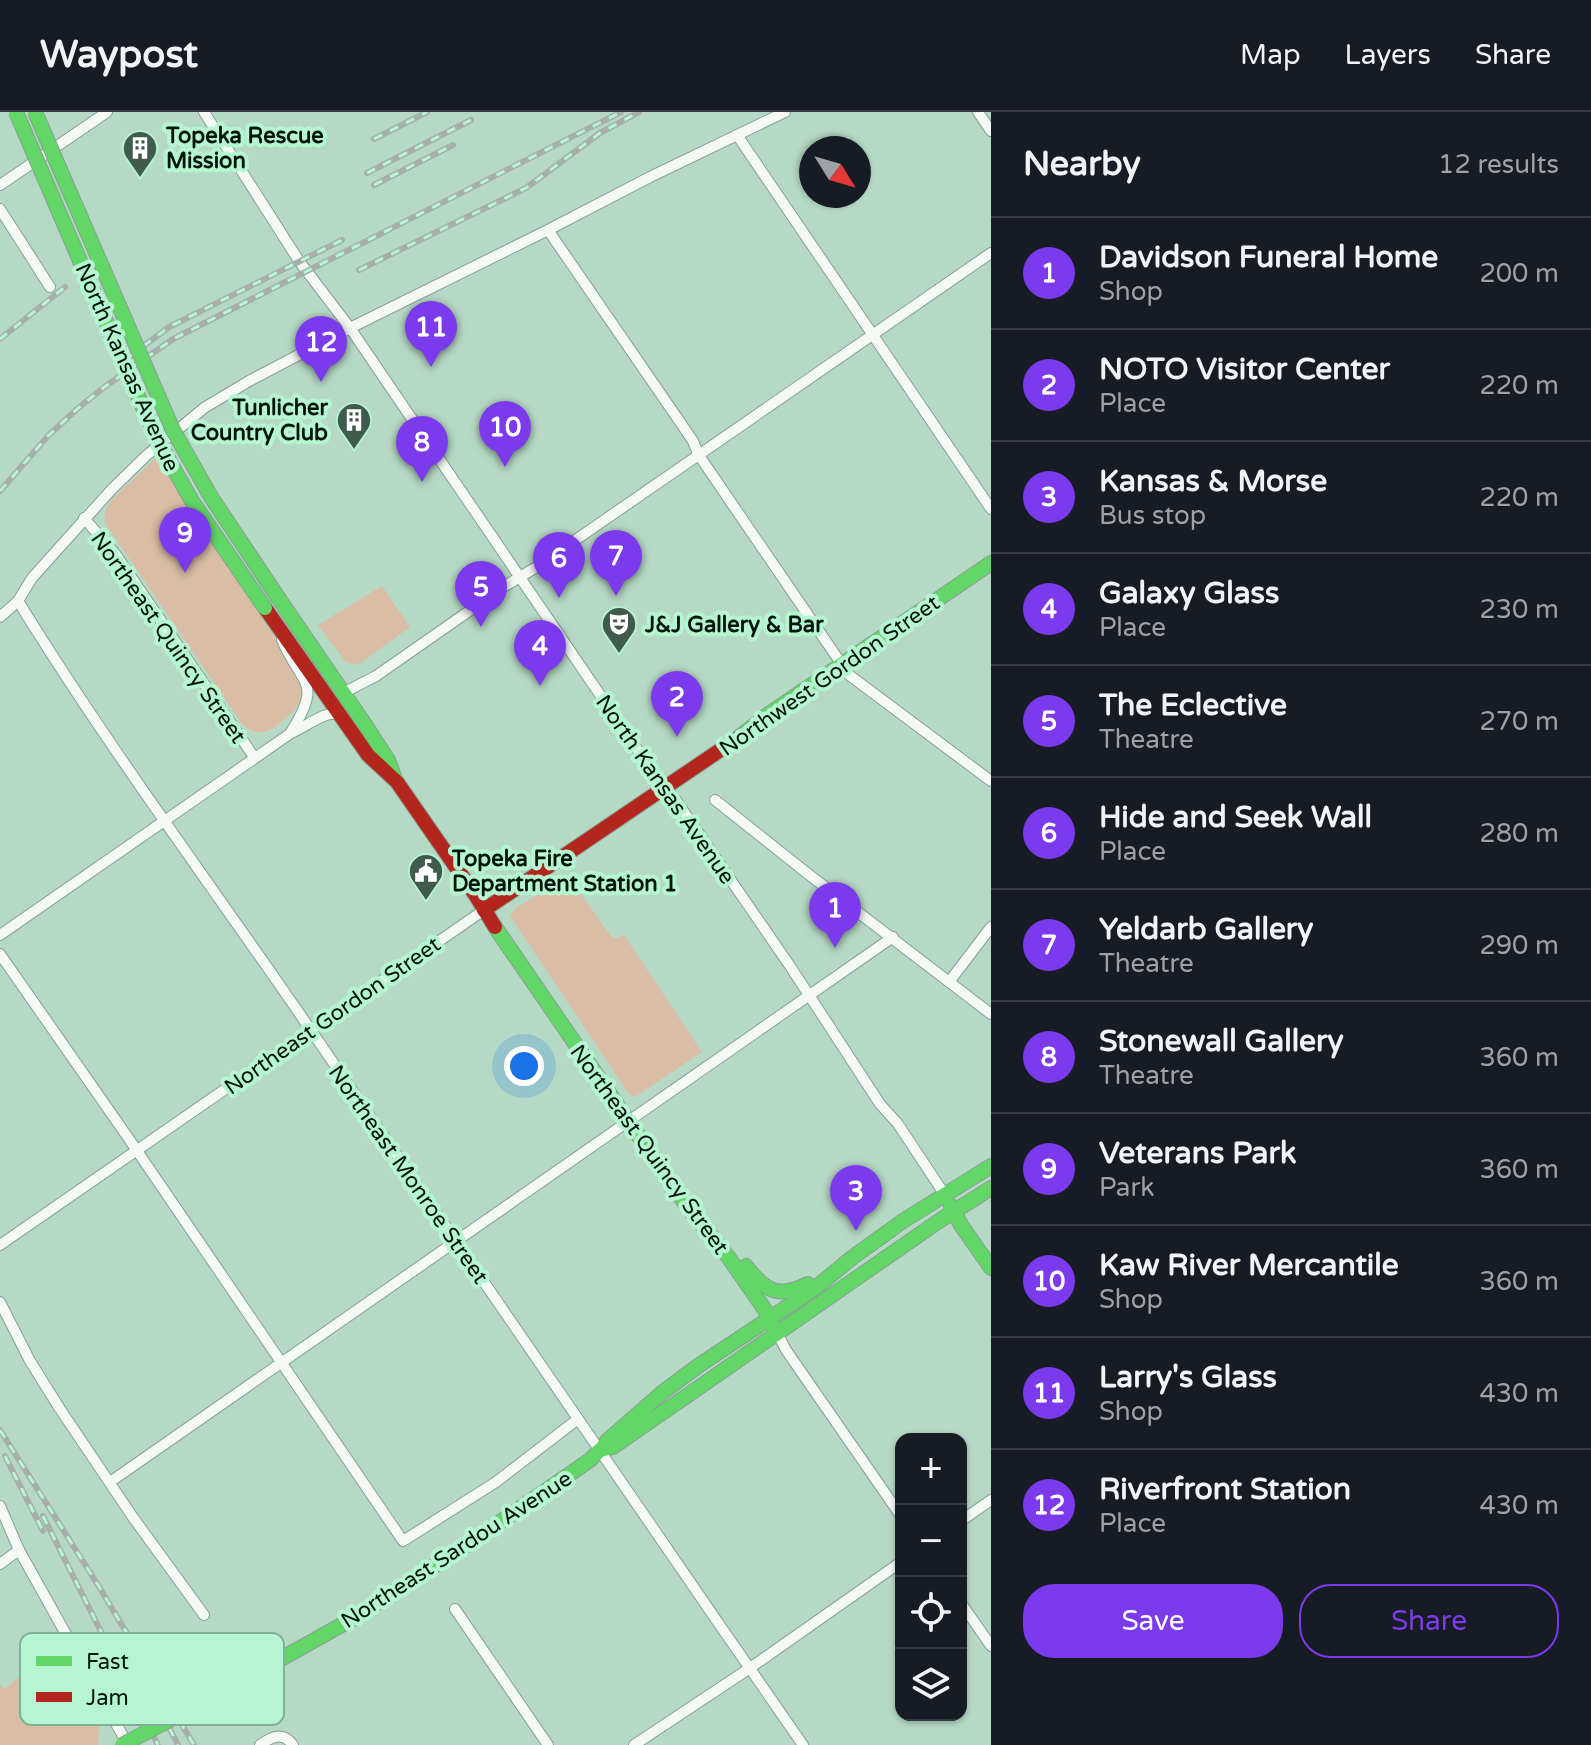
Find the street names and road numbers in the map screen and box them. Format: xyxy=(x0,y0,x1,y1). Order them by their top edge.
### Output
street label: North Kansas Avenue xyxy=(69,259,185,476)
street label: Northeast Quincy Street xyxy=(85,527,251,748)
street label: Northwest Gordon Street xyxy=(715,590,945,762)
street label: North Kansas Avenue xyxy=(590,690,740,889)
street label: Northeast Gordon Street xyxy=(220,931,446,1100)
street label: Northeast Quincy Street xyxy=(564,1040,734,1259)
street label: Northeast Monroe Street xyxy=(323,1060,494,1289)
street label: Northeast Sardou Avenue xyxy=(336,1466,577,1634)

